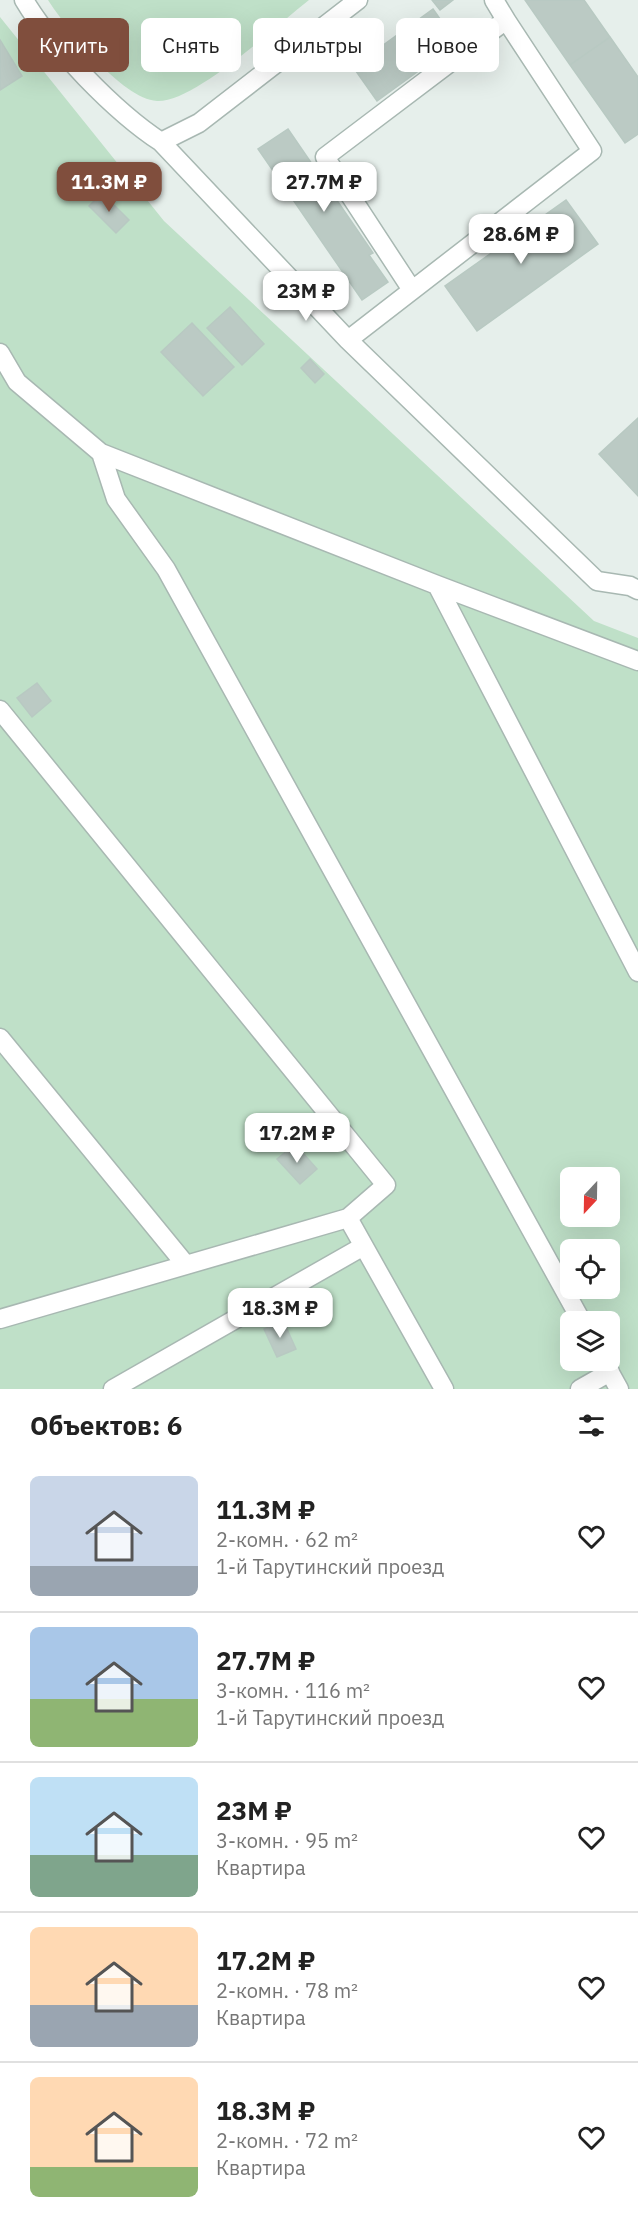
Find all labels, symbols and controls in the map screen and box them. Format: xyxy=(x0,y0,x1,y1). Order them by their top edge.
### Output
chip: Купить xyxy=(18,18,129,72)
chip: Снять xyxy=(141,18,241,72)
chip: Фильтры xyxy=(253,18,384,72)
chip: Новое xyxy=(396,18,499,72)
pin: 11.3M ₽ xyxy=(54,162,164,213)
pin: 27.7M ₽ xyxy=(269,162,379,213)
text: 11.3M ₽ xyxy=(71,168,147,195)
text: 27.7M ₽ xyxy=(286,168,362,195)
pin: 28.6M ₽ xyxy=(466,214,576,265)
text: 28.6M ₽ xyxy=(483,220,559,247)
pin: 23M ₽ xyxy=(264,271,348,322)
text: 23M ₽ xyxy=(277,277,335,304)
pin: 17.2M ₽ xyxy=(242,1113,352,1164)
text: 17.2M ₽ xyxy=(259,1119,335,1146)
north arrow xyxy=(560,1167,620,1227)
map controls xyxy=(560,1167,620,1371)
button: locate xyxy=(560,1239,620,1299)
pin: 18.3M ₽ xyxy=(225,1288,335,1339)
text: 18.3M ₽ xyxy=(242,1294,318,1321)
button: layers xyxy=(560,1311,620,1371)
text: Объектов: 6 xyxy=(30,1408,182,1442)
icon: filters xyxy=(575,1409,608,1442)
text: 11.3M ₽ xyxy=(216,1492,315,1526)
icon: home xyxy=(78,1500,150,1572)
icon: heart xyxy=(575,1520,608,1553)
text: 2-комн. · 62 m² xyxy=(216,1526,358,1553)
text: 1-й Тарутинский проезд xyxy=(216,1553,444,1580)
text: 27.7M ₽ xyxy=(216,1643,315,1677)
icon: home xyxy=(78,1651,150,1723)
icon: heart xyxy=(575,1671,608,1704)
text: 3-комн. · 116 m² xyxy=(216,1677,370,1704)
text: 1-й Тарутинский проезд xyxy=(216,1704,444,1731)
text: 23M ₽ xyxy=(216,1793,292,1827)
icon: home xyxy=(78,1801,150,1873)
icon: heart xyxy=(575,1821,608,1854)
text: 3-комн. · 95 m² xyxy=(216,1827,358,1854)
text: Квартира xyxy=(216,1854,306,1881)
text: 17.2M ₽ xyxy=(216,1943,315,1977)
icon: home xyxy=(78,1951,150,2023)
icon: heart xyxy=(575,1971,608,2004)
text: 2-комн. · 78 m² xyxy=(216,1977,358,2004)
text: Квартира xyxy=(216,2004,306,2031)
text: 18.3M ₽ xyxy=(216,2093,315,2127)
icon: home xyxy=(78,2101,150,2173)
icon: heart xyxy=(575,2121,608,2154)
text: 2-комн. · 72 m² xyxy=(216,2127,358,2154)
text: Квартира xyxy=(216,2154,306,2181)

